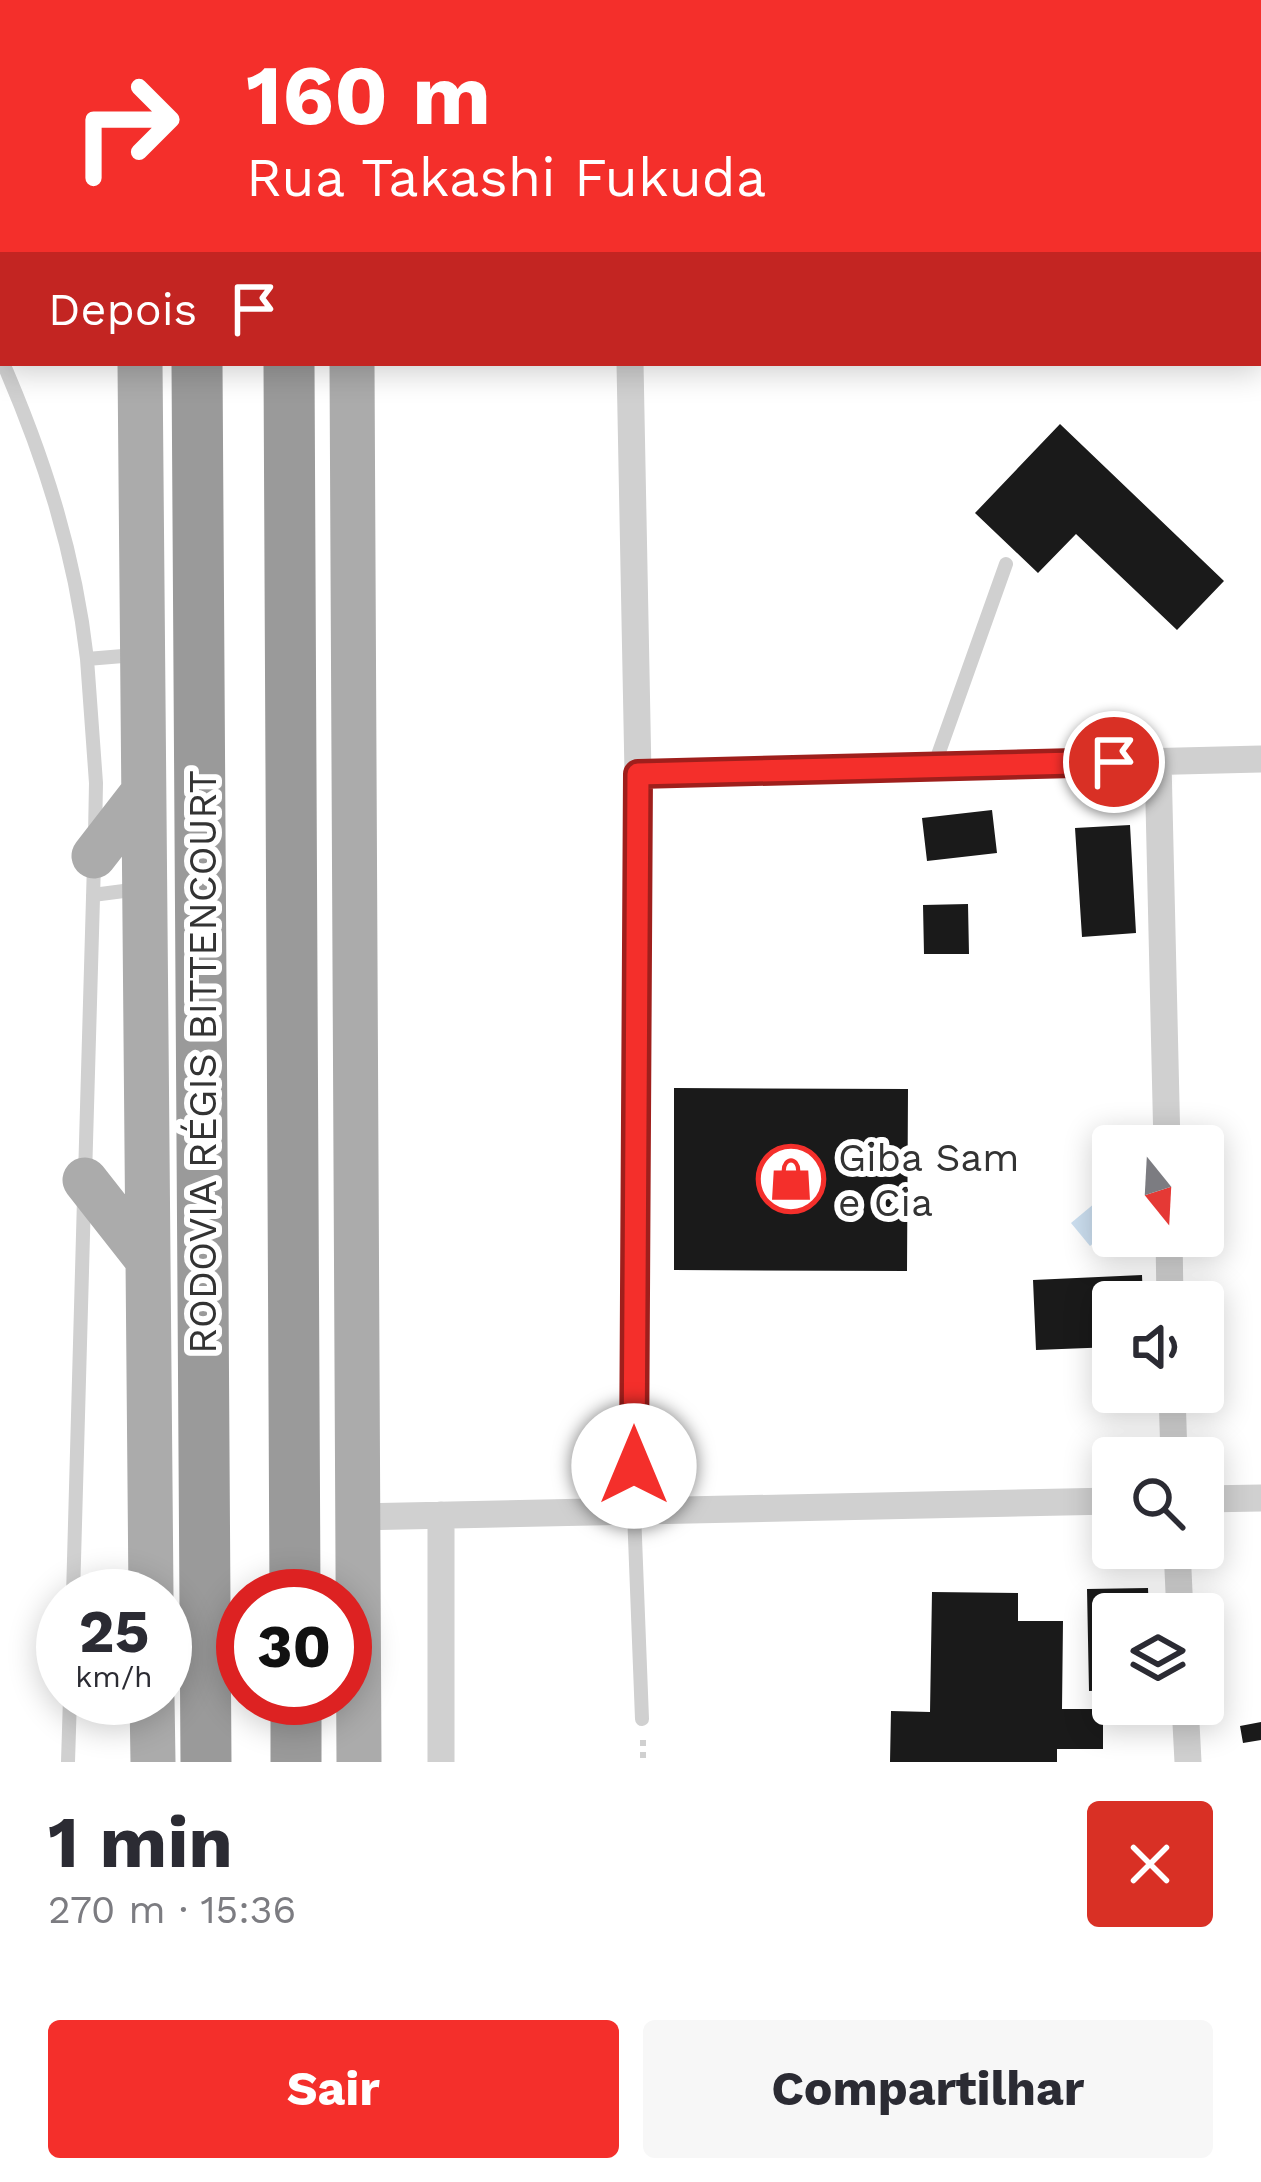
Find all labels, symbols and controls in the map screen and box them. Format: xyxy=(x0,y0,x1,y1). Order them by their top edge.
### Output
text: 160 m xyxy=(246,46,491,144)
icon: right xyxy=(48,48,204,204)
text: Rua Takashi Fukuda xyxy=(246,146,766,209)
icon: arrive xyxy=(221,276,287,342)
text: Depois xyxy=(48,283,197,336)
pin xyxy=(1063,711,1165,813)
icon: arrive xyxy=(1081,729,1147,795)
street label: RODOVIA RÉGIS BITTENCOURT xyxy=(180,770,225,1354)
north arrow xyxy=(1092,1125,1224,1257)
map controls xyxy=(1092,1125,1224,1725)
place label: Giba Sam e Cia xyxy=(838,1135,1019,1225)
shop icon: Giba Sam e Cia xyxy=(756,1144,826,1214)
button: sound xyxy=(1092,1281,1224,1413)
position arrow xyxy=(571,1403,697,1529)
button: search xyxy=(1092,1437,1224,1569)
speed limit sign: 30 xyxy=(216,1569,372,1725)
button: layers xyxy=(1092,1593,1224,1725)
text: 25 xyxy=(79,1596,149,1667)
text: km/h xyxy=(75,1659,153,1694)
text: 1 min xyxy=(48,1800,233,1884)
button: close xyxy=(1087,1801,1213,1927)
text: 270 m · 15:36 xyxy=(48,1887,296,1932)
button: Sair xyxy=(48,2020,619,2158)
button: Compartilhar xyxy=(643,2020,1213,2158)

